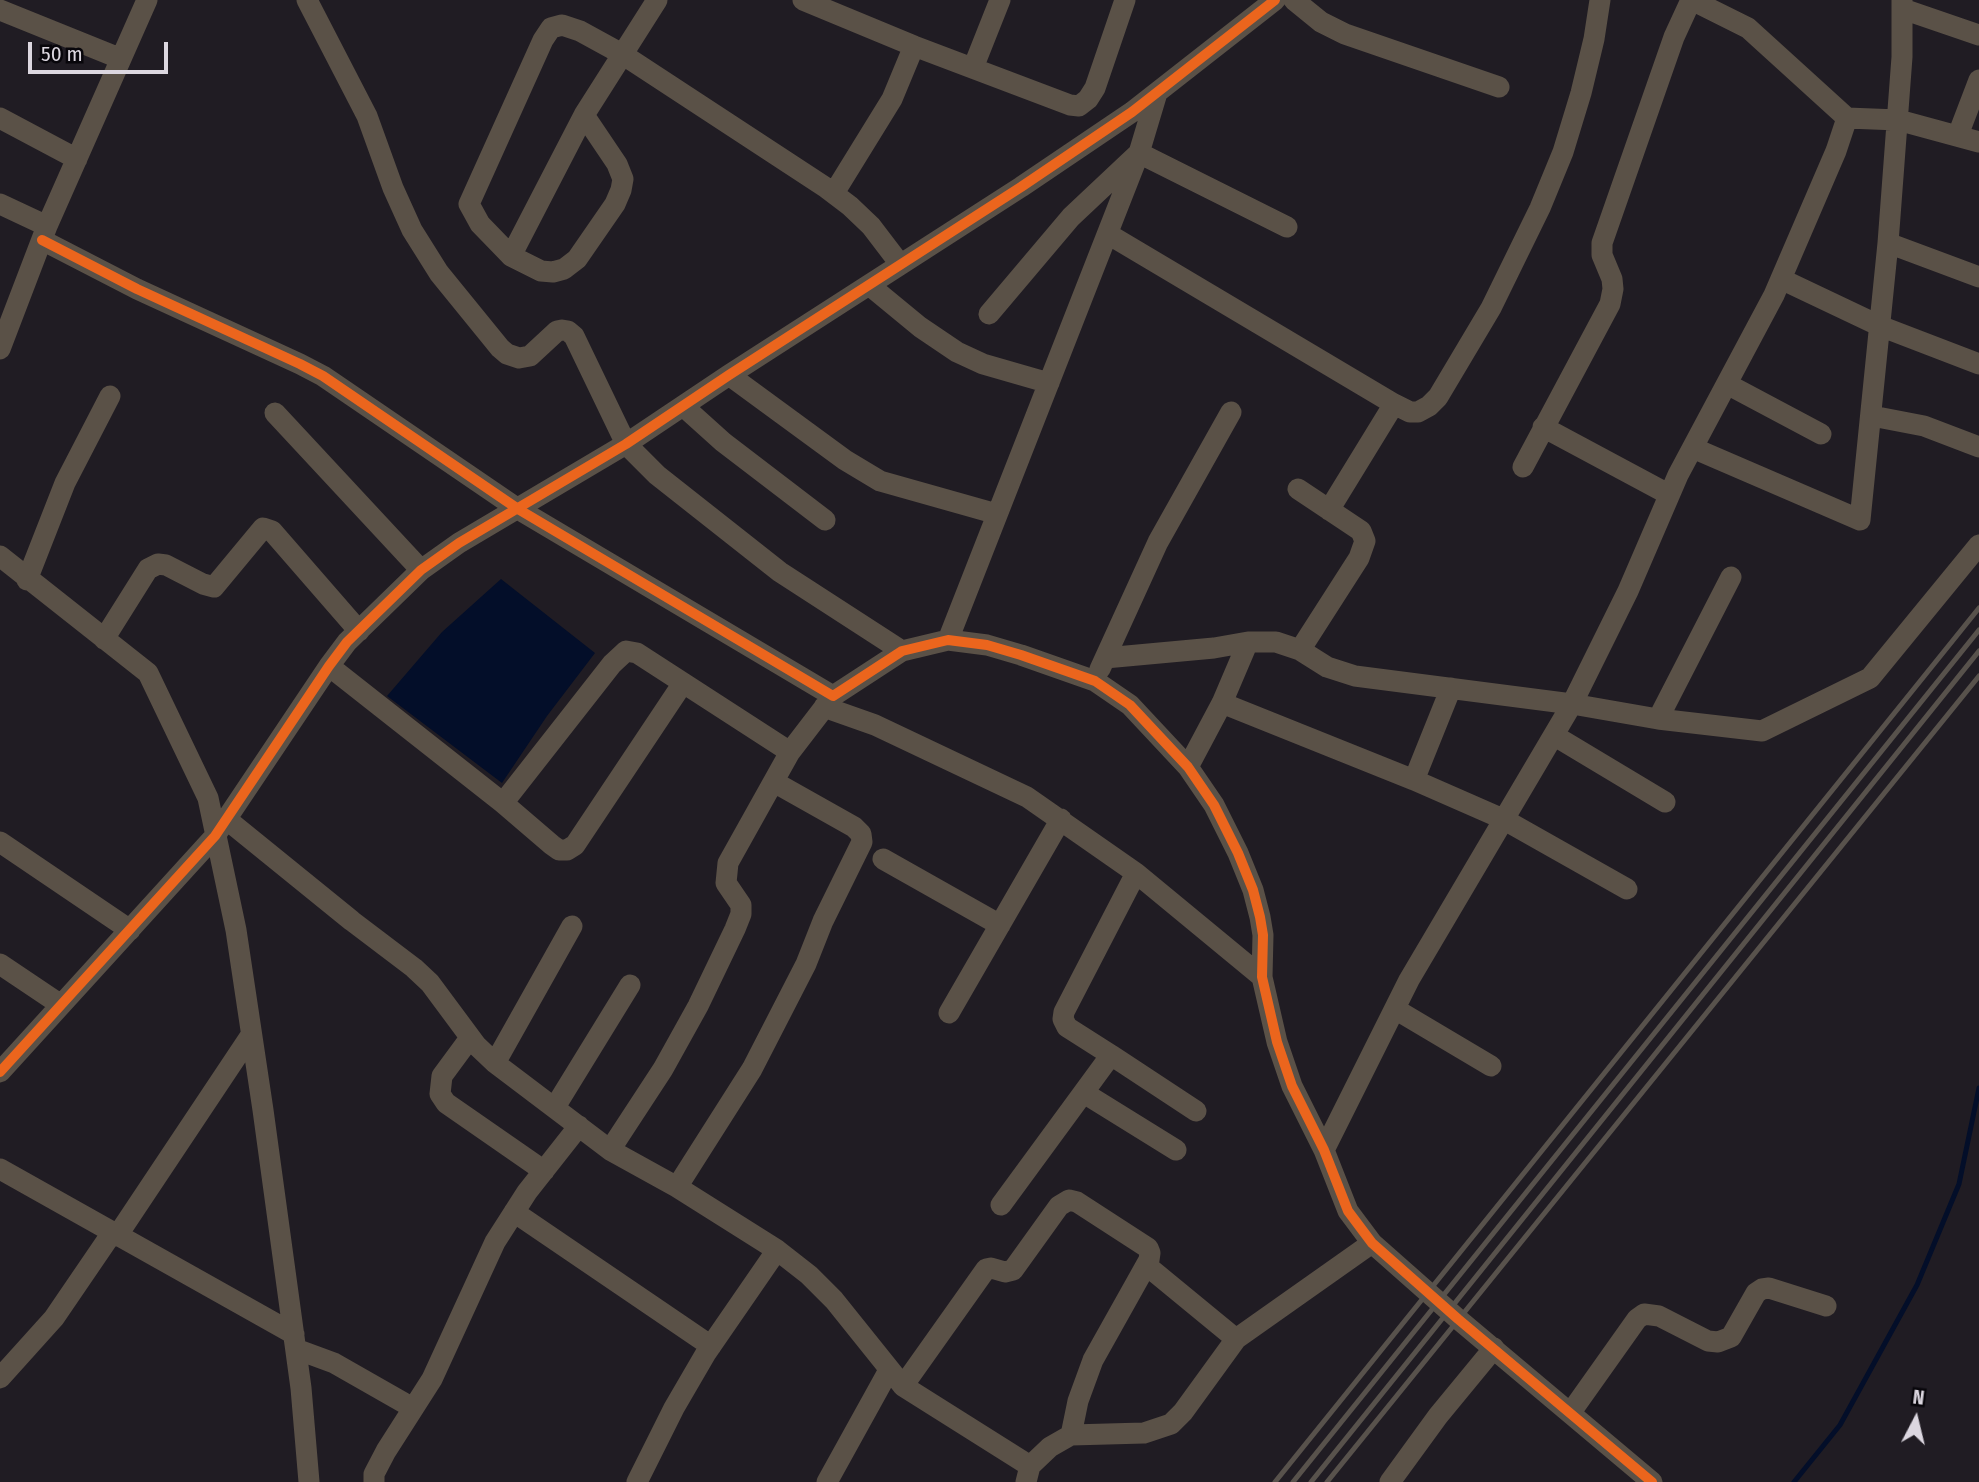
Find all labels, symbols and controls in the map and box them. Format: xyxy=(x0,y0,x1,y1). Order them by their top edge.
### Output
scale bar xyxy=(32,28,172,72)
text: 50 m xyxy=(41,41,83,67)
north arrow xyxy=(1881,1384,1951,1454)
text: N xyxy=(1912,1386,1926,1410)

